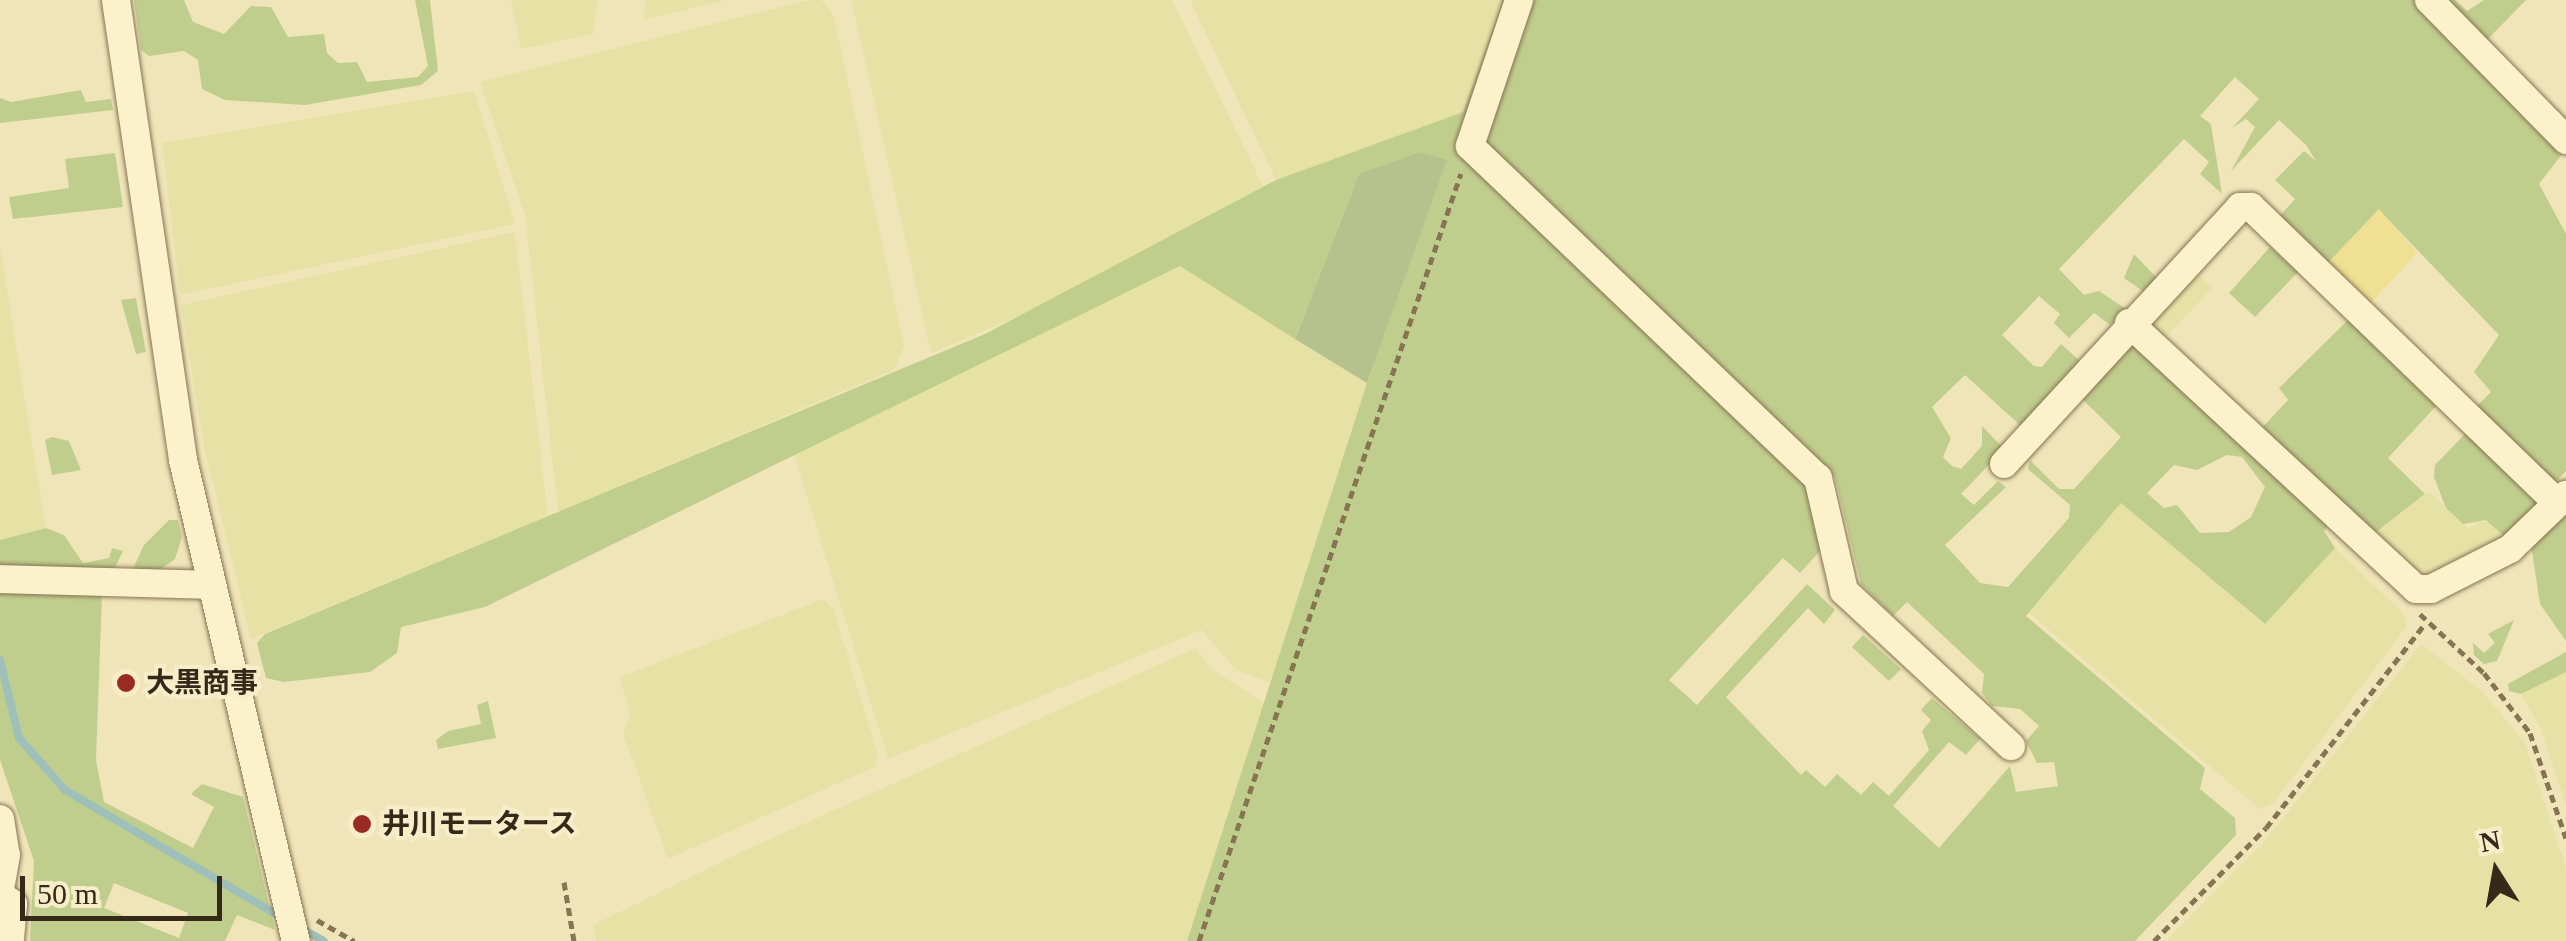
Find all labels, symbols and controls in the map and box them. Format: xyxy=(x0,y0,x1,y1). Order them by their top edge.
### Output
place label: 大黒商事 xyxy=(146,666,258,700)
marker: 大黒商事 xyxy=(115,672,137,694)
place label: 井川モータース xyxy=(382,807,578,841)
marker: 井川モータース xyxy=(351,813,373,835)
north arrow xyxy=(2446,821,2546,921)
text: N xyxy=(2477,824,2503,858)
scale bar xyxy=(25,856,228,918)
text: 50 m xyxy=(37,877,98,910)

